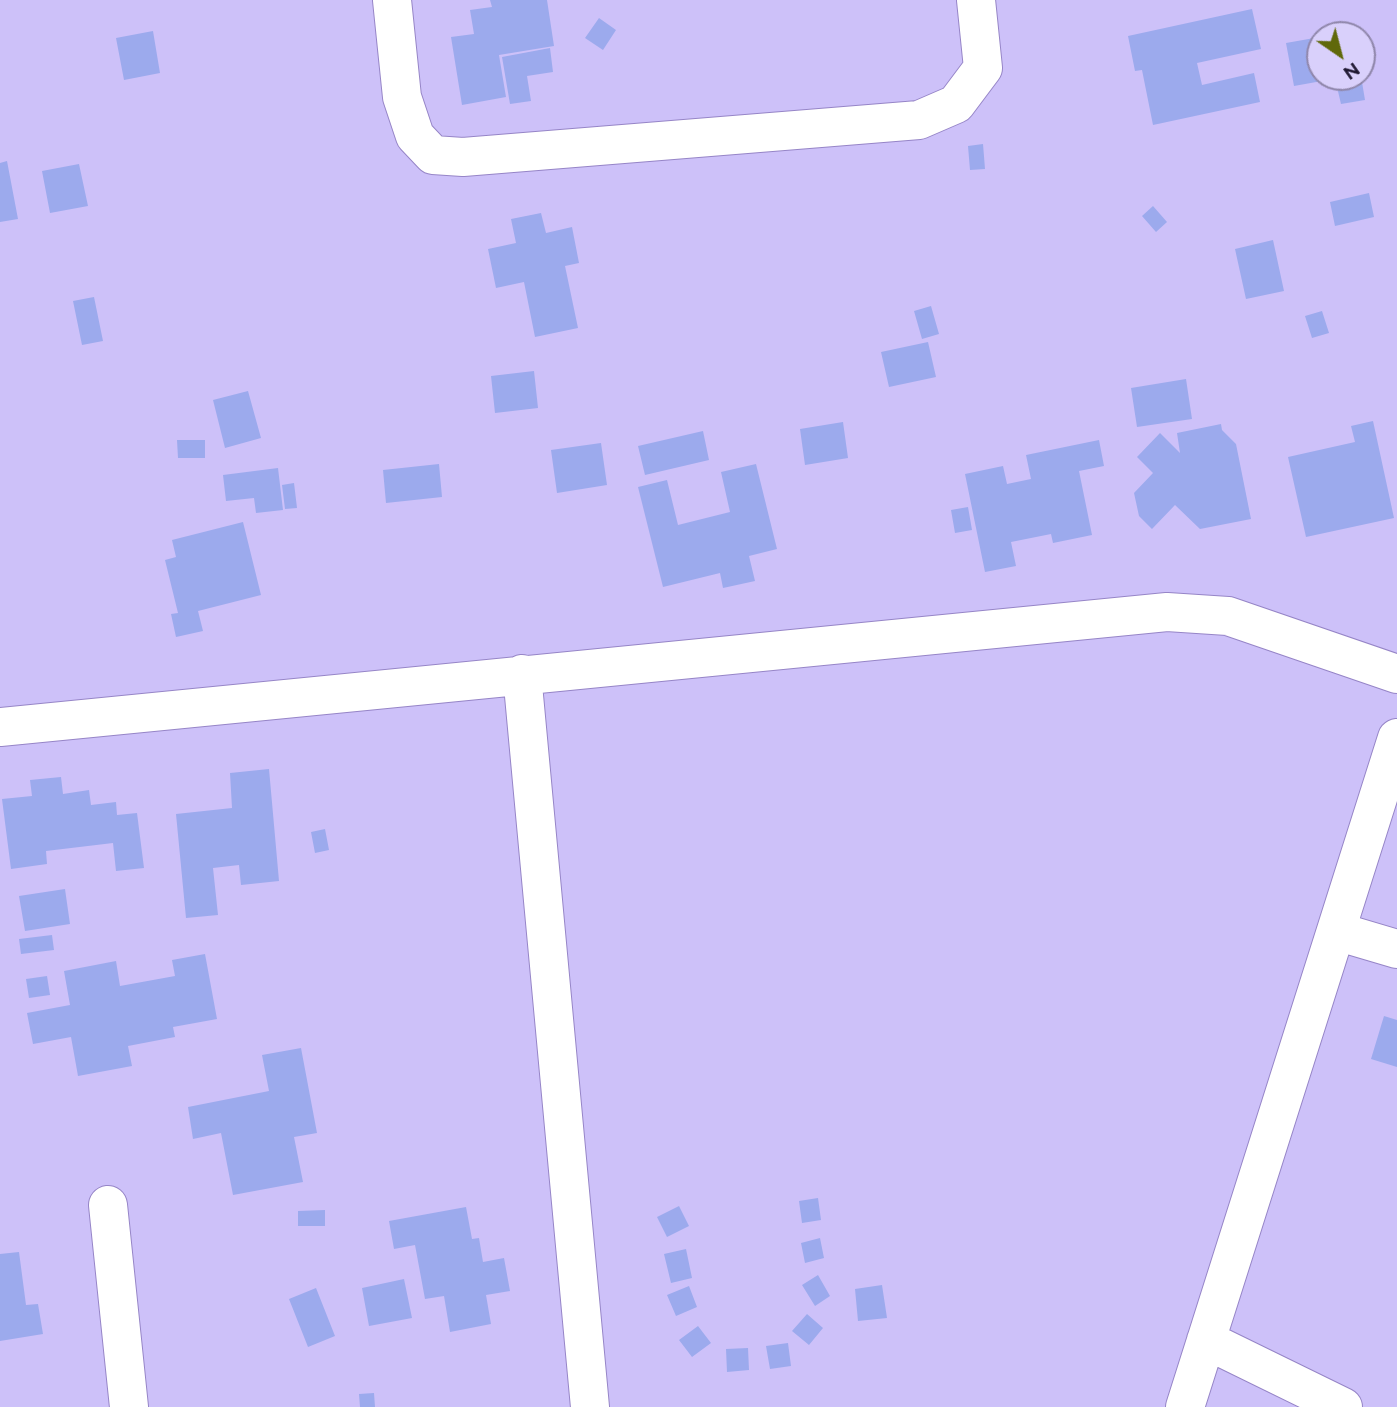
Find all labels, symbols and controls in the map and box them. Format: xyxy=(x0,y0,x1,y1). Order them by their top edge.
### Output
north arrow xyxy=(1306,21,1376,91)
text: N xyxy=(1340,58,1364,85)

